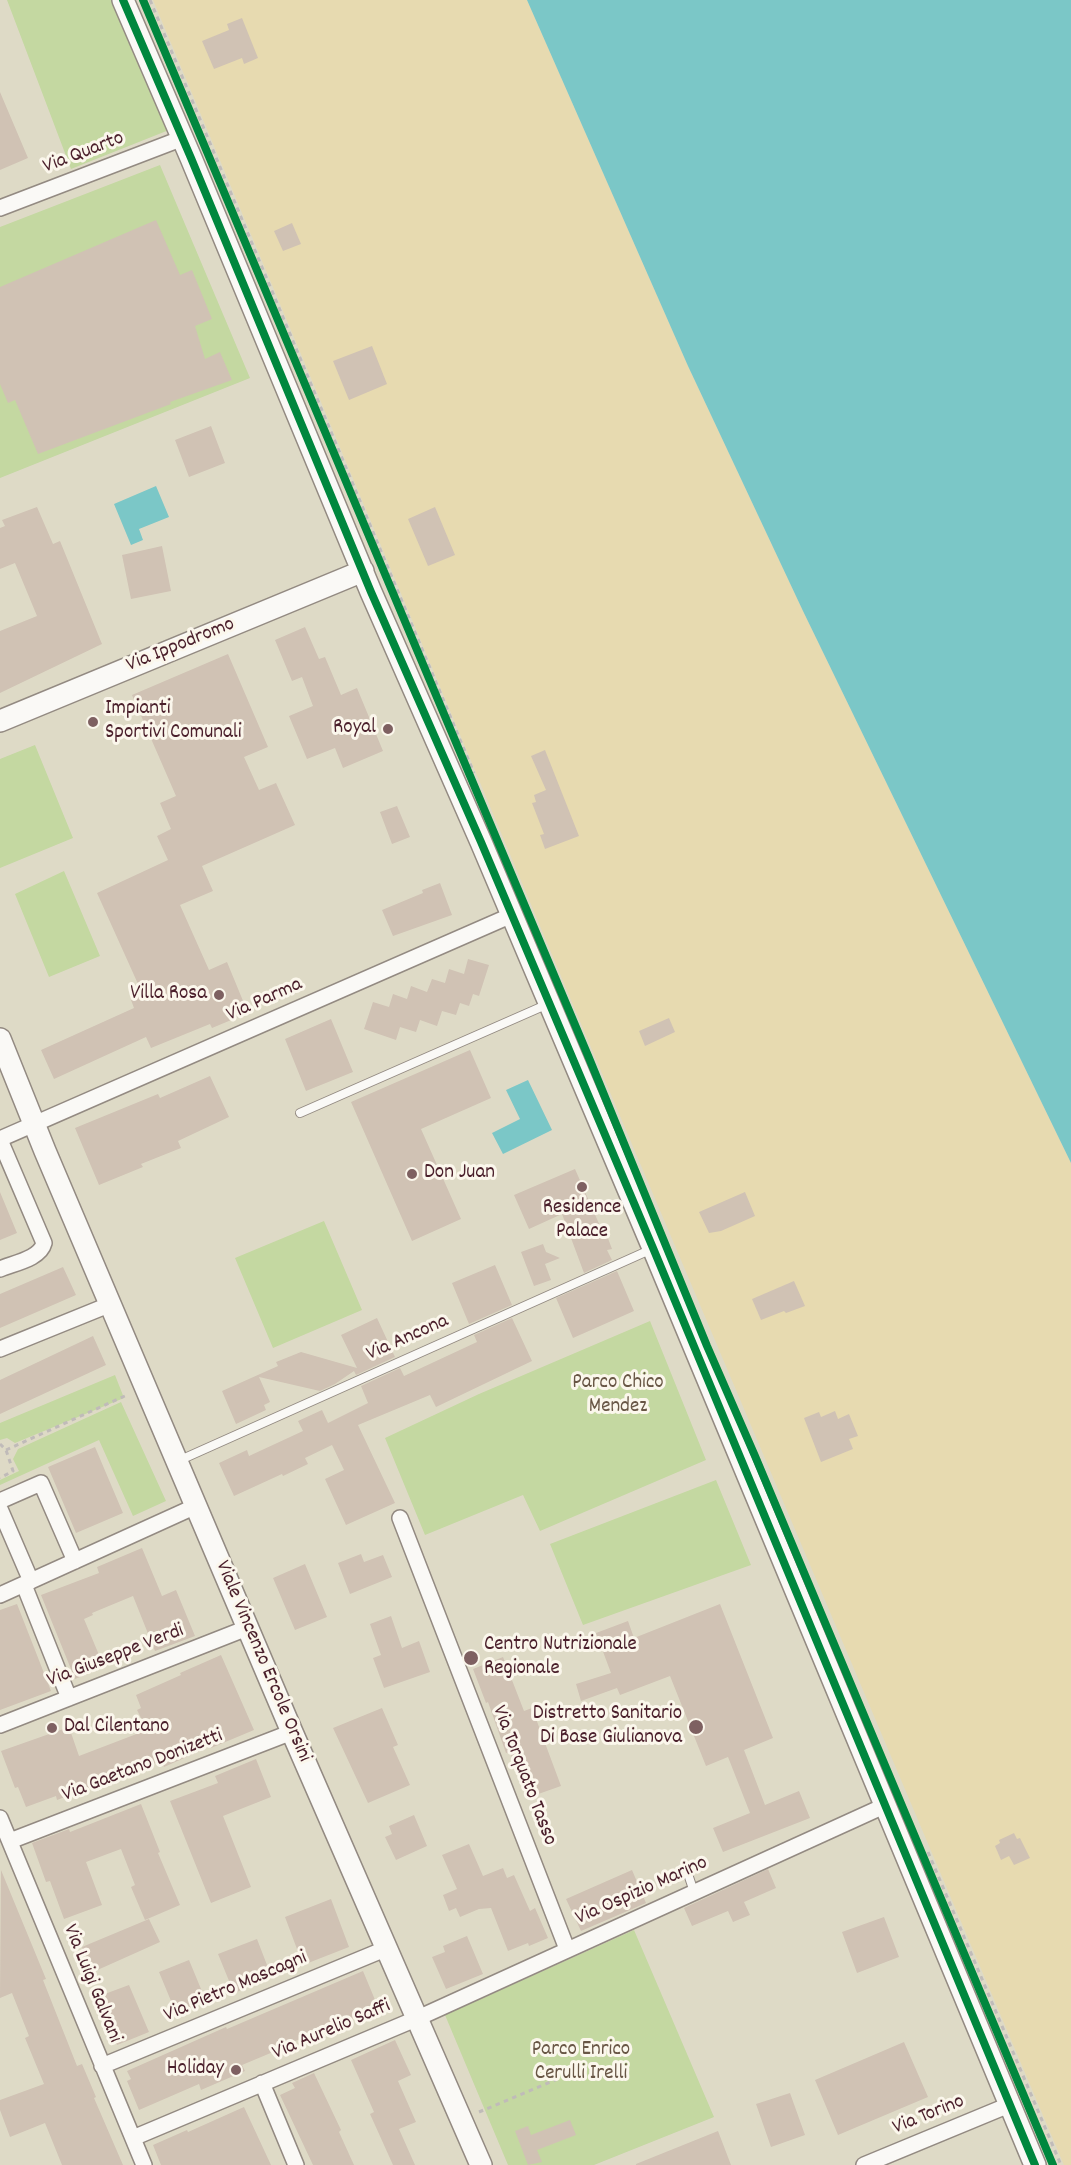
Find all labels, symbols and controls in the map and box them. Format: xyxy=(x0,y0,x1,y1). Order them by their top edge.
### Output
street label: Via Quarto xyxy=(40,127,128,181)
street label: Via Ippodromo xyxy=(123,613,239,679)
place label: Impianti Sportivi Comunali xyxy=(105,697,242,747)
marker: Impianti Sportivi Comunali xyxy=(86,715,100,729)
place label: Royal xyxy=(333,716,376,742)
marker: Royal xyxy=(381,722,395,736)
street label: Via Parma xyxy=(223,973,307,1029)
place label: Villa Rosa xyxy=(130,982,207,1008)
marker: Villa Rosa xyxy=(212,988,226,1002)
place label: Don Juan xyxy=(424,1161,495,1187)
marker: Don Juan xyxy=(405,1167,419,1181)
marker: Residence Palace xyxy=(575,1180,589,1194)
place label: Residence Palace xyxy=(543,1196,621,1246)
street label: Via Ancona xyxy=(363,1310,453,1368)
park label: Parco Chico Mendez xyxy=(572,1371,664,1421)
street label: Viale Vincenzo Ercole Orsini xyxy=(208,1558,316,1766)
street label: Via Giuseppe Verdi xyxy=(44,1619,188,1695)
place label: Centro Nutrizionale Regionale xyxy=(484,1633,637,1683)
marker: Centro Nutrizionale Regionale xyxy=(462,1649,480,1667)
place label: Distretto Sanitario Di Base Giulianova xyxy=(533,1702,682,1752)
street label: Via Torquato Tasso xyxy=(485,1703,561,1849)
place label: Dal Cilentano xyxy=(64,1715,169,1741)
marker: Distretto Sanitario Di Base Giulianova xyxy=(687,1718,705,1736)
marker: Dal Cilentano xyxy=(45,1721,59,1735)
street label: Via Gaetano Donizetti xyxy=(59,1725,227,1809)
street label: Via Ospizio Marino xyxy=(572,1852,712,1932)
street label: Via Luigi Galvani xyxy=(56,1921,126,2047)
street label: Via Pietro Mascagni xyxy=(161,1947,311,2029)
street label: Via Aurelio Saffi xyxy=(269,1995,395,2067)
park label: Parco Enrico Cerulli Irelli xyxy=(532,2038,630,2088)
place label: Holiday xyxy=(167,2057,224,2083)
marker: Holiday xyxy=(229,2063,243,2077)
street label: Via Torino xyxy=(889,2090,969,2142)

